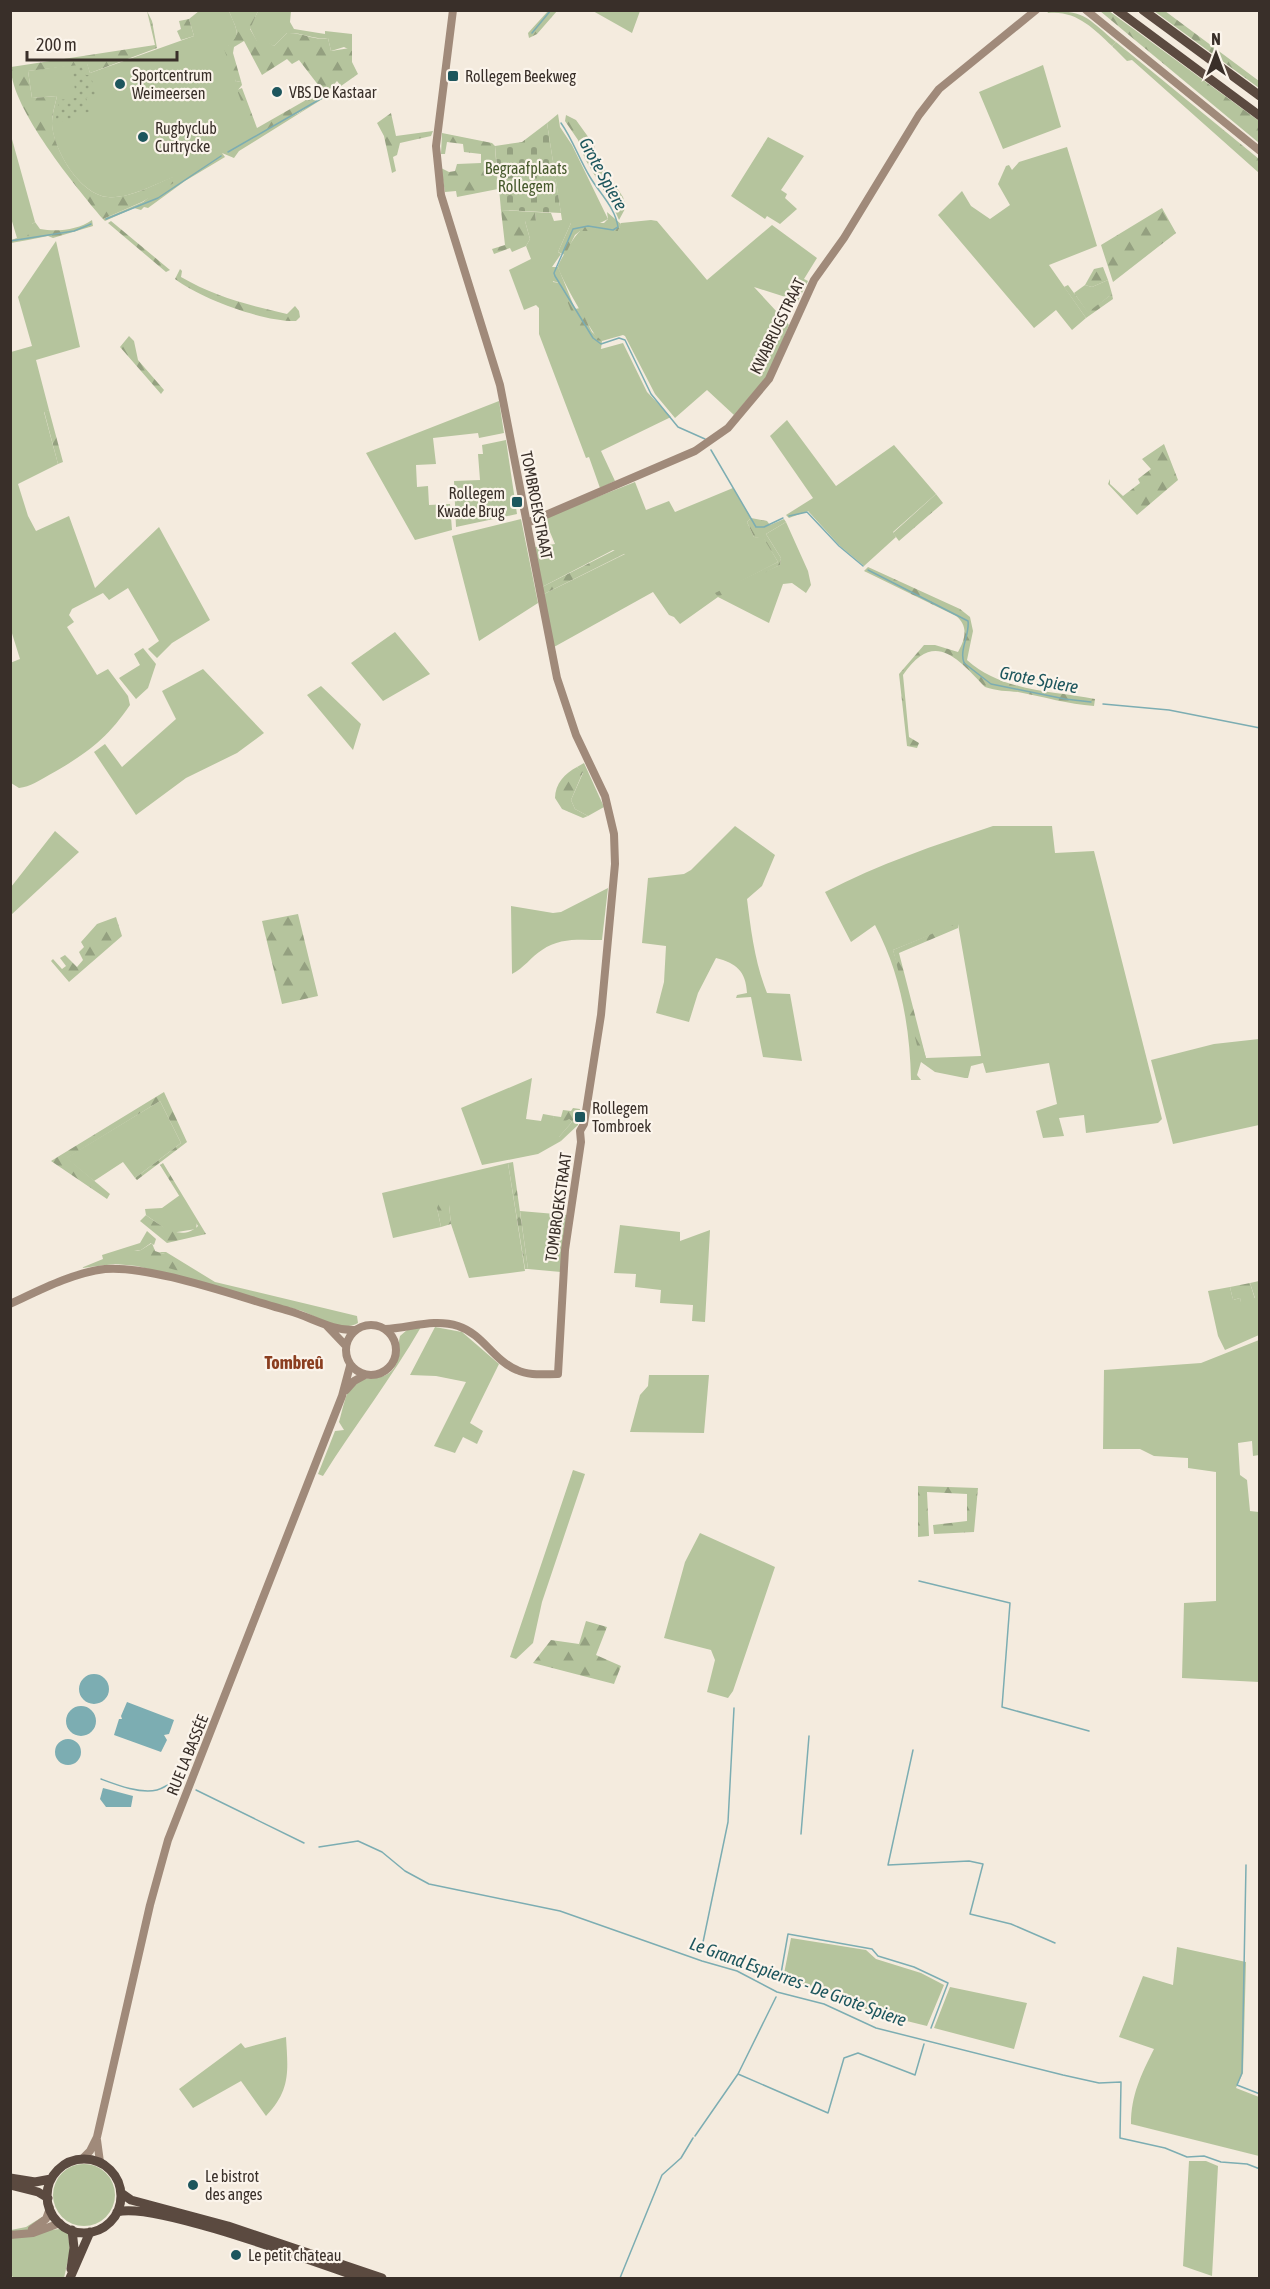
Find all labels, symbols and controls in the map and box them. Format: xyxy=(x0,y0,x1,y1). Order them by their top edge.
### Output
scale bar xyxy=(27,24,177,62)
north arrow xyxy=(1186,24,1246,84)
text: N xyxy=(1211,30,1221,48)
text: 200 m xyxy=(36,34,77,55)
place label: Sportcentrum Weimeersen xyxy=(132,66,212,102)
place label: Rollegem Beekweg xyxy=(465,67,576,86)
marker: Rollegem Beekweg xyxy=(446,69,460,83)
marker: Sportcentrum Weimeersen xyxy=(113,77,127,91)
place label: VBS De Kastaar xyxy=(289,83,377,101)
marker: VBS De Kastaar xyxy=(270,85,284,99)
place label: Rugbyclub Curtrycke xyxy=(155,119,217,156)
marker: Rugbyclub Curtrycke xyxy=(136,130,150,144)
water label: Grote Spiere xyxy=(575,134,632,214)
park label: Begraafplaats Rollegem xyxy=(485,159,568,196)
street label: KWABRUGSTRAAT xyxy=(746,275,808,377)
street label: TOMBROEKSTRAAT xyxy=(518,449,556,561)
place label: Rollegem Kwade Brug xyxy=(437,484,505,521)
marker: Rollegem Kwade Brug xyxy=(510,495,524,509)
water label: Grote Spiere xyxy=(998,662,1080,697)
place label: Rollegem Tombroek xyxy=(592,1099,651,1135)
marker: Rollegem Tombroek xyxy=(573,1110,587,1124)
street label: TOMBROEKSTRAAT xyxy=(541,1151,575,1263)
district label: Tombreû xyxy=(265,1352,324,1373)
street label: RUE LA BASSÉE xyxy=(163,1712,211,1798)
water label: Le Grand Espierres - De Grote Spiere xyxy=(687,1932,910,2031)
place label: Le bistrot des anges xyxy=(205,2167,263,2204)
marker: Le bistrot des anges xyxy=(186,2178,200,2192)
place label: Le petit chateau xyxy=(248,2246,342,2265)
marker: Le petit chateau xyxy=(229,2248,243,2262)

